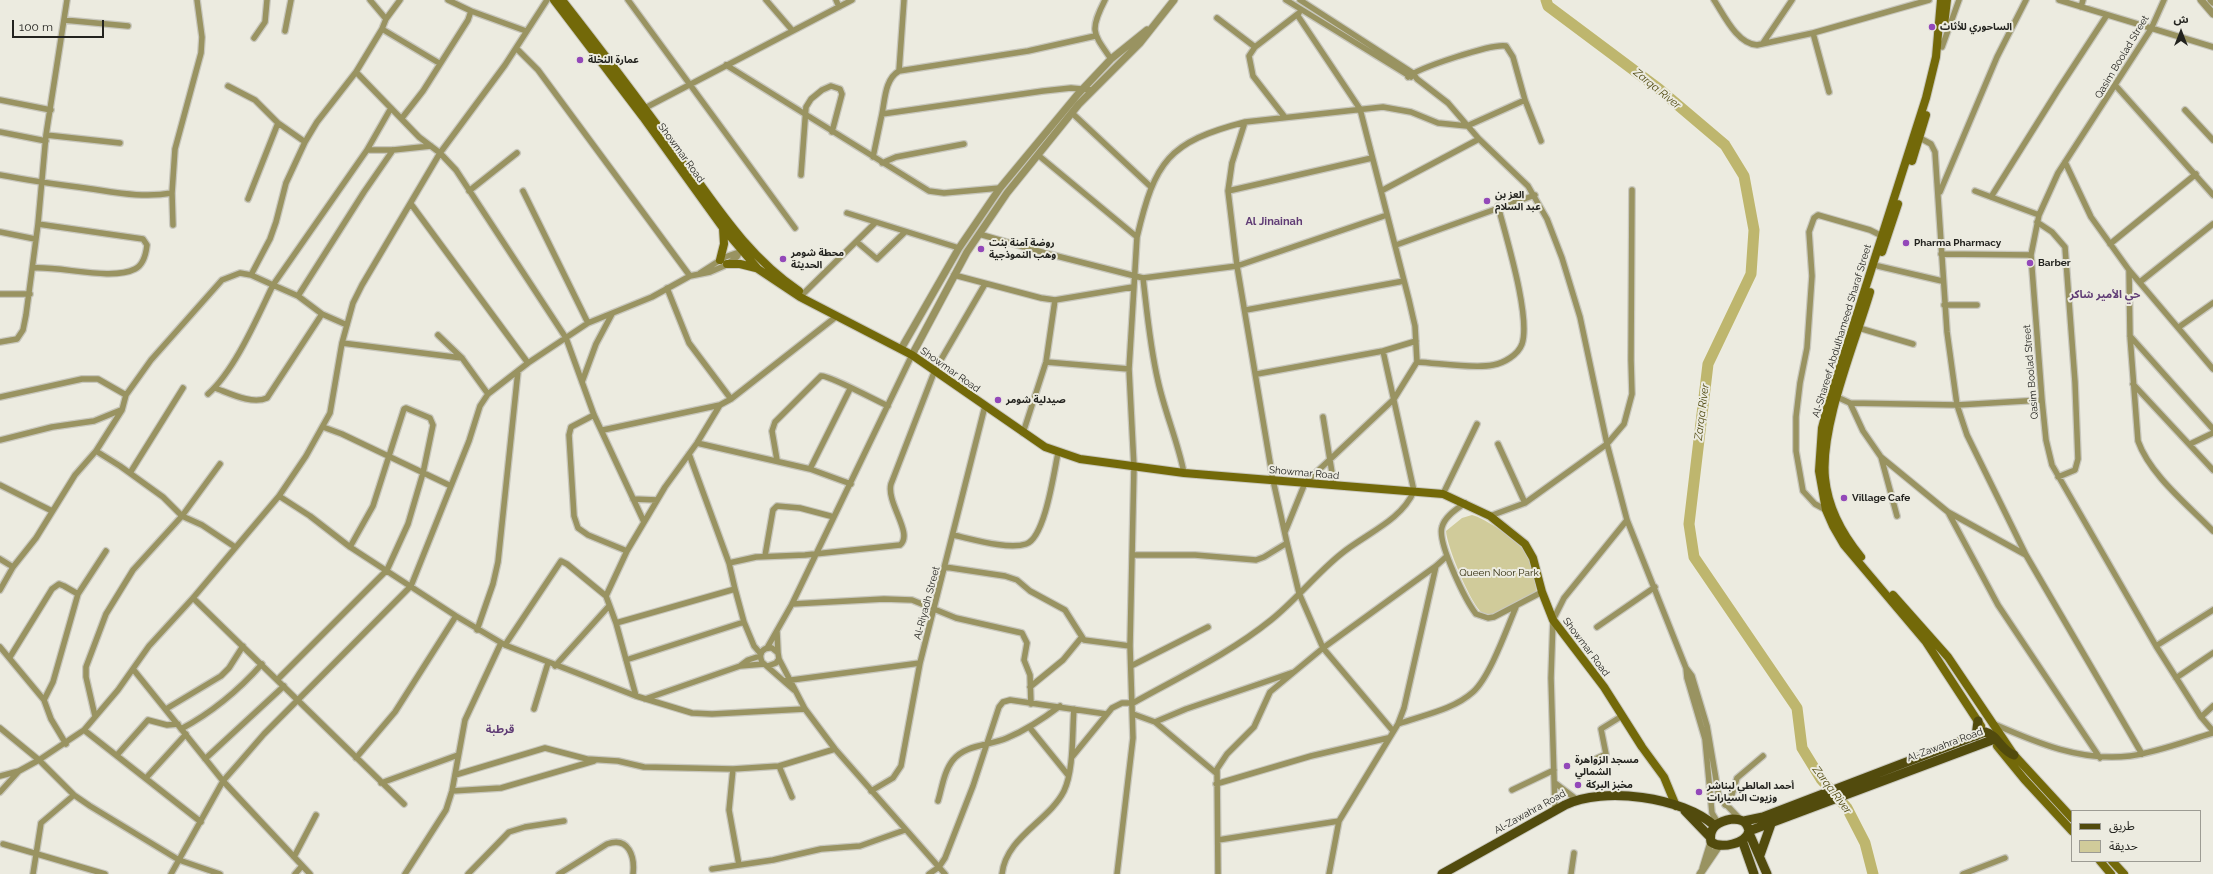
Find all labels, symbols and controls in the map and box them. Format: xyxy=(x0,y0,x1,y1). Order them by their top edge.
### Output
scale bar xyxy=(14,12,106,38)
north arrow xyxy=(2161,12,2201,52)
street label: Qasim Boolad Street xyxy=(2092,13,2152,101)
text: ش xyxy=(2173,13,2189,26)
text: 100 m xyxy=(19,20,53,34)
place label: الساحوري للأثاث xyxy=(1940,21,2012,33)
marker: الساحوري للأثاث xyxy=(1927,22,1937,32)
place label: عمارة النخلة xyxy=(588,54,639,66)
marker: عمارة النخلة xyxy=(575,55,585,65)
water label: Zarqa River xyxy=(1631,66,1683,112)
street label: Showmar Road xyxy=(655,121,707,185)
place label: العز بن عبد السلام xyxy=(1495,189,1541,212)
marker: العز بن عبد السلام xyxy=(1482,196,1492,206)
district label: Al Jinainah xyxy=(1245,215,1303,229)
place label: روضة آمنة بنت وهب النموذجية xyxy=(989,237,1056,260)
place label: Pharma Pharmacy xyxy=(1914,237,2001,249)
marker: Pharma Pharmacy xyxy=(1901,238,1911,248)
street label: Al-Shareef Abdulhameed Sharaf Street xyxy=(1810,243,1874,419)
marker: روضة آمنة بنت وهب النموذجية xyxy=(976,244,986,254)
place label: محطة شومر الحديثة xyxy=(791,247,844,270)
marker: محطة شومر الحديثة xyxy=(778,254,788,264)
place label: Barber xyxy=(2038,257,2071,269)
marker: Barber xyxy=(2025,258,2035,268)
district label: حي الأمير شاكر xyxy=(2070,288,2140,302)
street label: Qasim Boolad Street xyxy=(2021,324,2041,420)
street label: Showmar Road xyxy=(918,345,982,395)
water label: Zarqa River xyxy=(1692,383,1712,441)
place label: صيدلية شومر xyxy=(1006,394,1066,406)
marker: صيدلية شومر xyxy=(993,395,1003,405)
street label: Showmar Road xyxy=(1268,464,1340,482)
place label: Village Cafe xyxy=(1852,492,1910,504)
marker: Village Cafe xyxy=(1839,493,1849,503)
street label: Al-Riyadh Street xyxy=(911,565,943,641)
park label: Queen Noor Park xyxy=(1459,567,1539,579)
street label: Showmar Road xyxy=(1560,615,1612,679)
district label: قرطبة xyxy=(486,723,514,737)
street label: Al-Zawahra Road xyxy=(1905,726,1985,764)
place label: مسجد الزواهرة الشمالي xyxy=(1575,754,1639,778)
marker: مسجد الزواهرة الشمالي xyxy=(1562,761,1572,771)
water label: Zarqa River xyxy=(1810,763,1854,817)
place label: مخبز البركة xyxy=(1586,779,1633,791)
marker: مخبز البركة xyxy=(1573,780,1583,790)
place label: أحمد المالطي لبناشر وزيوت السيارات xyxy=(1707,780,1794,804)
street label: Al-Zawahra Road xyxy=(1492,787,1568,837)
marker: أحمد المالطي لبناشر وزيوت السيارات xyxy=(1694,787,1704,797)
legend xyxy=(2071,810,2201,862)
text: طريق xyxy=(2109,819,2135,833)
text: حديقة xyxy=(2109,839,2138,853)

